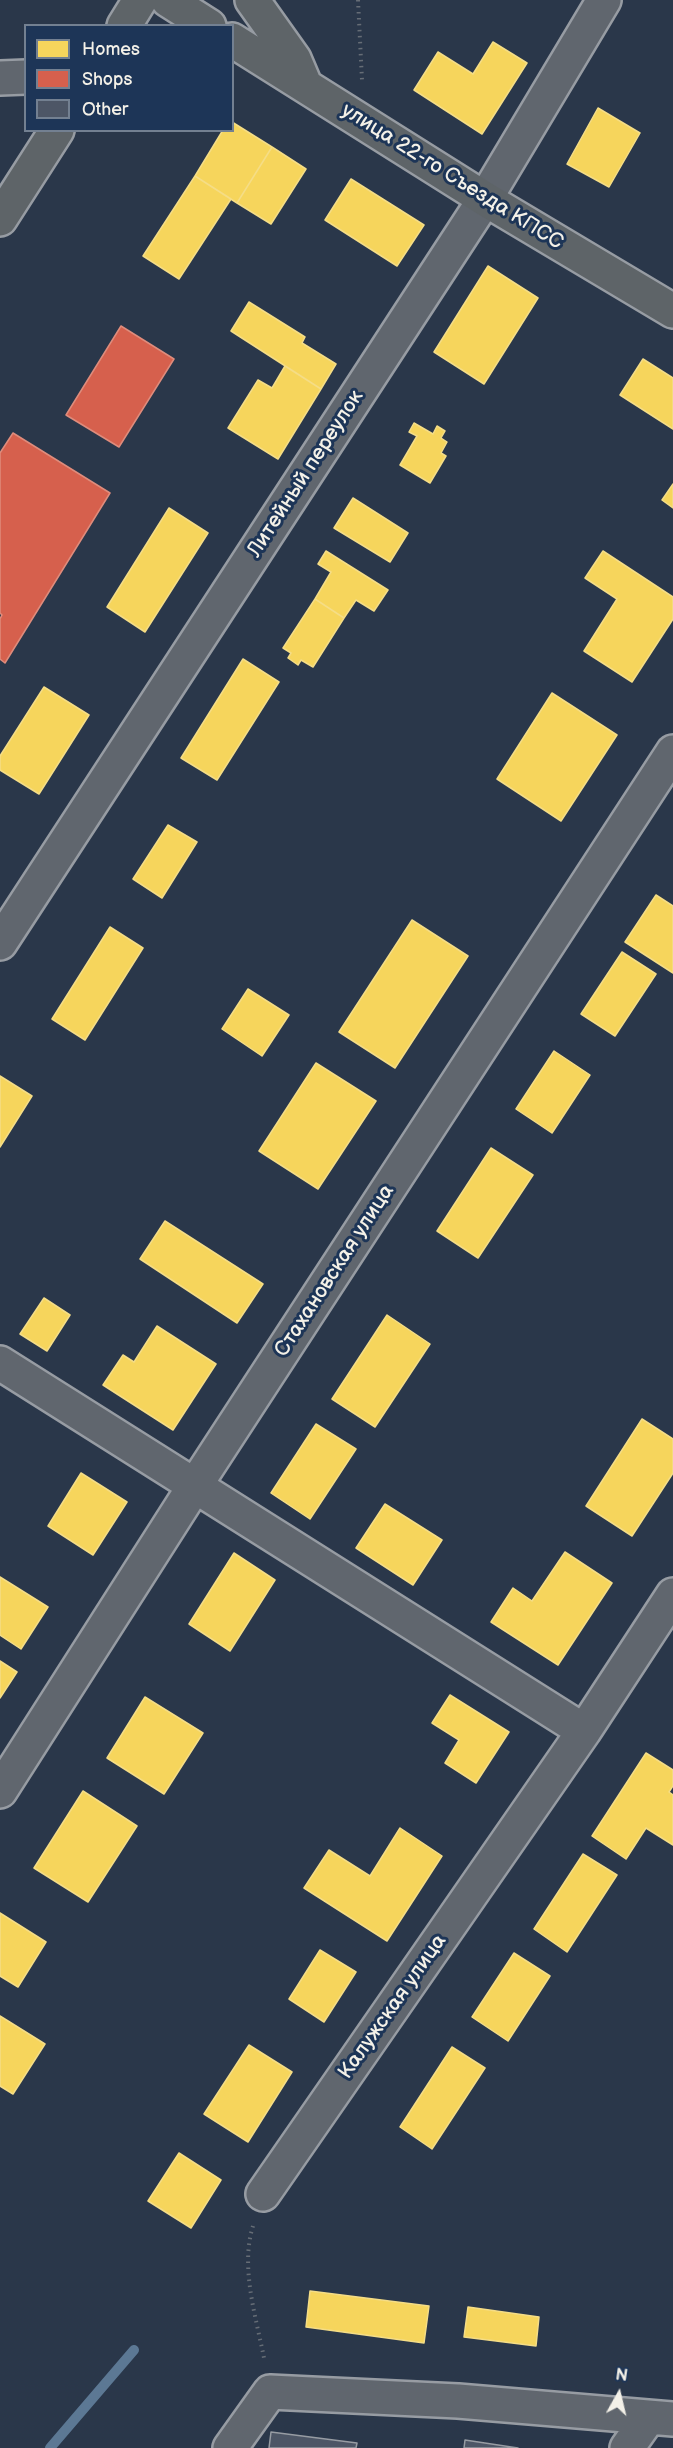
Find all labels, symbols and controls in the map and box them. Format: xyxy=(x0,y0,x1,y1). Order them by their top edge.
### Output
legend xyxy=(24,24,234,132)
text: Homes xyxy=(82,39,140,60)
text: Shops xyxy=(82,69,132,90)
street label: улица 22-го Съезда КПСС xyxy=(336,98,568,256)
text: Other xyxy=(82,99,128,120)
street label: Литейный переулок xyxy=(243,386,369,562)
street label: Стахановская улица xyxy=(270,1180,400,1362)
street label: Калужская улица xyxy=(334,1930,452,2084)
north arrow xyxy=(589,2364,649,2424)
text: N xyxy=(614,2365,629,2386)

